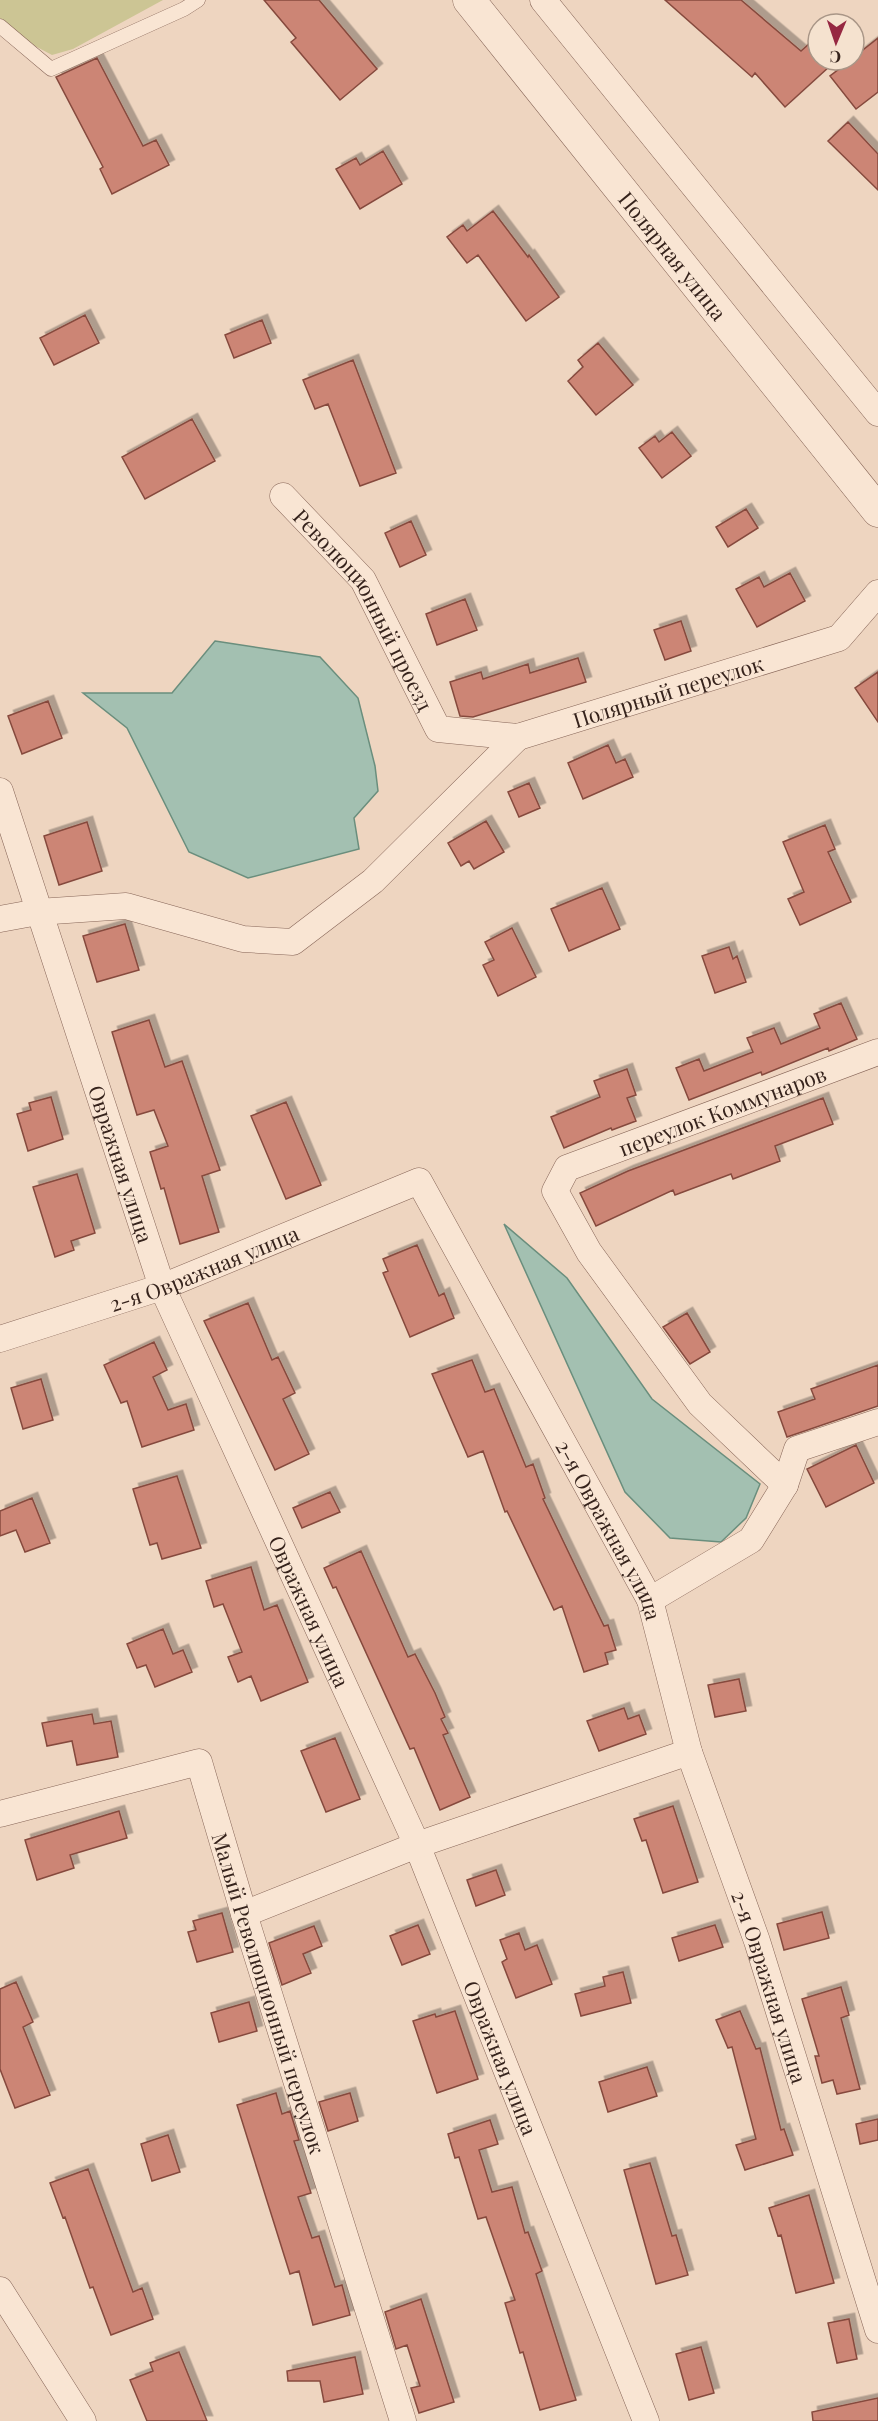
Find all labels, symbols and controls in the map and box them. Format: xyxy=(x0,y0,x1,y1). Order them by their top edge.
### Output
north arrow xyxy=(806,12,866,72)
text: С xyxy=(829,47,841,68)
street label: Полярная улица xyxy=(613,185,734,326)
street label: Революционный проезд xyxy=(288,502,440,715)
street label: Полярный переулок xyxy=(569,648,767,733)
street label: переулок Коммунаров xyxy=(614,1059,830,1162)
street label: Овражная улица xyxy=(83,1081,161,1246)
street label: 2-я Овражная улица xyxy=(106,1218,303,1317)
street label: 2-я Овражная улица xyxy=(550,1435,669,1623)
street label: Овражная улица xyxy=(263,1531,357,1692)
street label: Малый Революционный переулок xyxy=(207,1829,332,2157)
street label: 2-я Овражная улица xyxy=(726,1886,815,2087)
street label: Овражная улица xyxy=(458,1976,545,2139)

